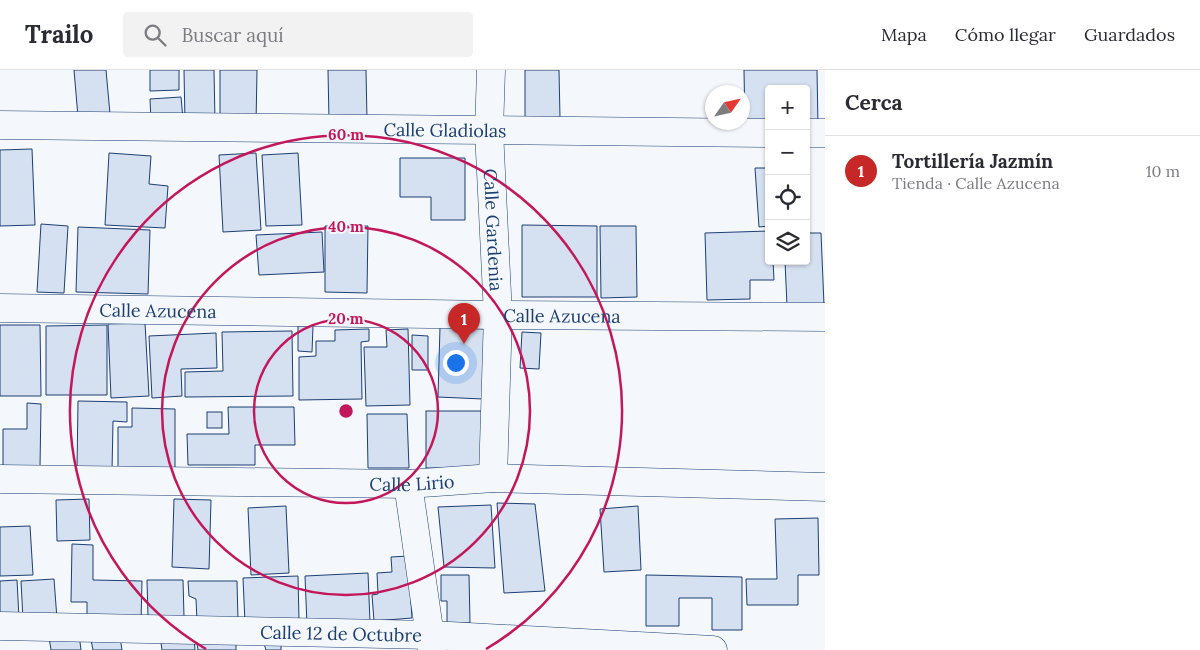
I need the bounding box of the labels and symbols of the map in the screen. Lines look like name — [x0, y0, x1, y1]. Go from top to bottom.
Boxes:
north arrow — [705, 85, 750, 130]
street label: Calle Gladiolas — [383, 117, 507, 142]
text: 60 m — [328, 125, 364, 144]
street label: Calle Gardenia — [479, 168, 508, 292]
text: 40 m — [328, 217, 364, 236]
street label: Calle Azucena — [99, 298, 217, 323]
pin: 1 — [448, 303, 480, 344]
street label: Calle Azucena — [503, 304, 621, 327]
text: 20 m — [328, 309, 364, 328]
your location — [443, 350, 469, 376]
centre of rings — [337, 402, 355, 420]
street label: Calle Lirio — [369, 469, 455, 496]
street label: Calle 12 de Octubre — [260, 620, 422, 646]

